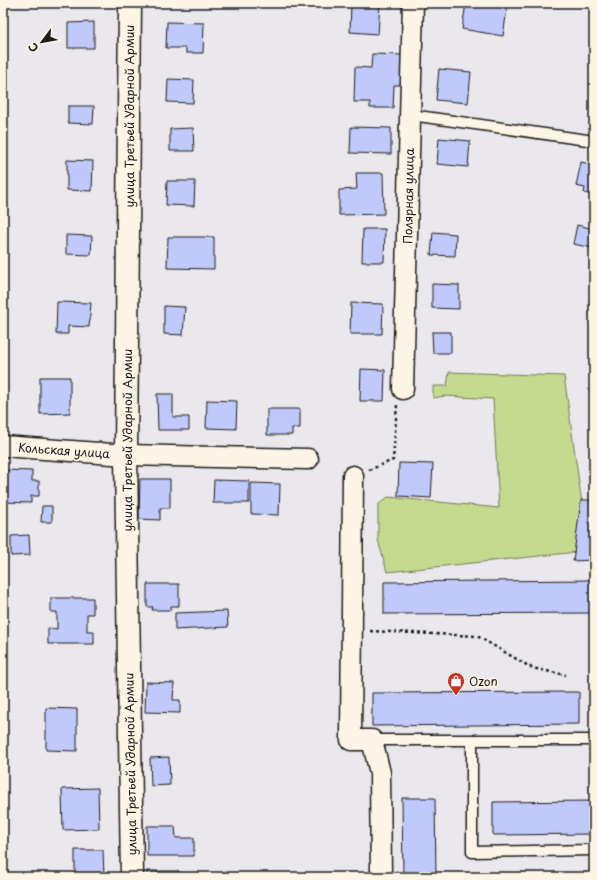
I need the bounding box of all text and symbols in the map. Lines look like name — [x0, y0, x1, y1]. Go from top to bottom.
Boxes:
north arrow — [22, 22, 62, 62]
street label: улица Третьей Ударной Армии — [120, 25, 138, 207]
text: С — [24, 40, 42, 56]
street label: Полярная улица — [398, 148, 418, 244]
street label: улица Третьей Ударной Армии — [118, 349, 136, 531]
street label: Кольская улица — [17, 438, 111, 462]
shop icon: Ozon — [446, 671, 466, 696]
street label: улица Третьей Ударной Армии — [119, 672, 141, 856]
place label: Ozon — [469, 672, 498, 690]

